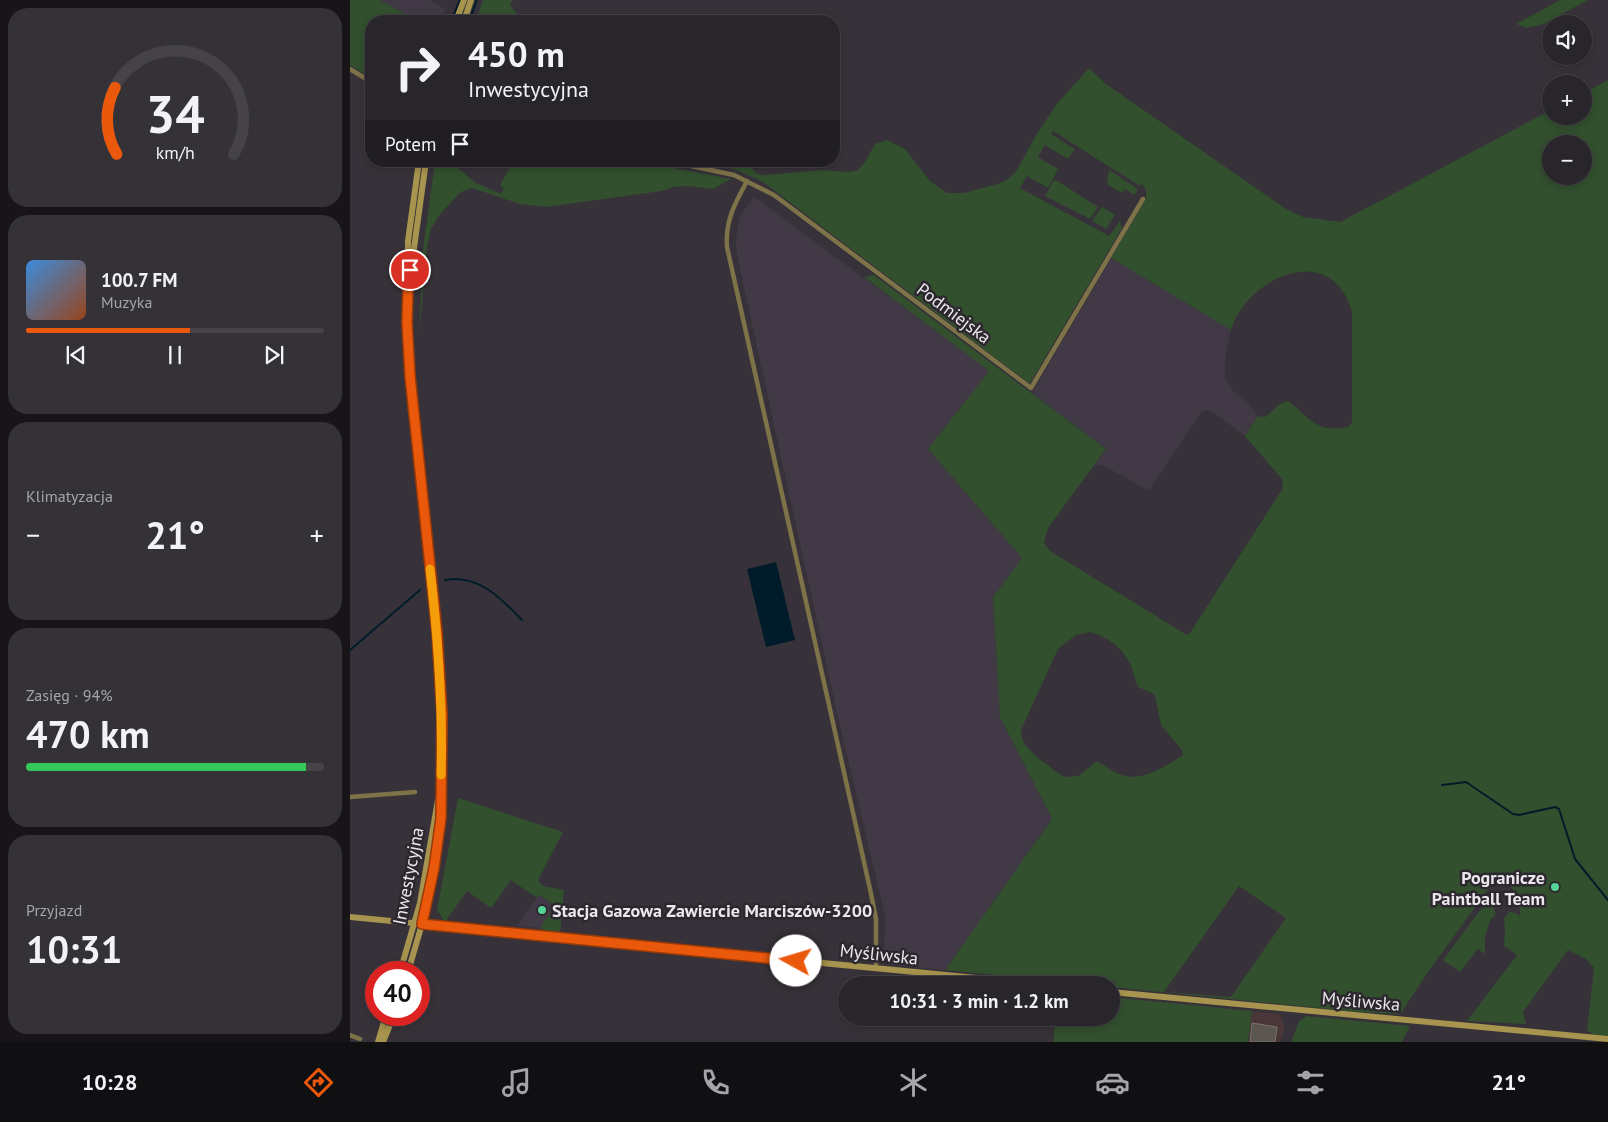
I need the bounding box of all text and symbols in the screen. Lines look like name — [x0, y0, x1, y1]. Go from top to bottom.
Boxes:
map controls — [1542, 15, 1592, 185]
button: sound — [1542, 15, 1592, 65]
text: 450 m — [468, 31, 565, 77]
icon: right — [385, 35, 450, 100]
text: Inwestycyjna — [468, 75, 589, 103]
button: + — [1542, 75, 1592, 125]
text: 34 — [146, 80, 204, 147]
icon: arrive — [446, 130, 474, 158]
text: Potem — [385, 132, 436, 156]
button: − — [1542, 135, 1592, 185]
text: km/h — [155, 141, 195, 164]
pin — [389, 249, 431, 291]
icon: arrive — [396, 256, 424, 284]
text: 100.7 FM — [101, 268, 177, 292]
street label: Podmiejska — [912, 278, 996, 348]
text: Muzyka — [101, 292, 152, 312]
icon: previous — [62, 341, 90, 369]
icon: pause — [161, 341, 189, 369]
icon: next — [260, 341, 288, 369]
text: Klimatyzacja — [26, 486, 113, 506]
text: 21° — [145, 510, 205, 559]
text: − — [26, 516, 40, 553]
text: + — [310, 516, 324, 553]
text: Zasięg · 94% — [26, 685, 113, 705]
text: 470 km — [26, 709, 150, 758]
street label: Inwestycyjna — [387, 825, 429, 927]
place label: Pogranicze Paintball Team — [1432, 866, 1545, 910]
marker: Pogranicze Paintball Team — [1549, 881, 1561, 893]
place label: Stacja Gazowa Zawiercie Marciszów-3200 — [552, 899, 872, 922]
text: Przyjazd — [26, 900, 82, 920]
marker: Stacja Gazowa Zawiercie Marciszów-3200 — [536, 904, 548, 916]
text: 10:31 — [26, 924, 122, 973]
position arrow — [769, 934, 821, 986]
street label: Myśliwska — [839, 938, 919, 970]
speed limit sign: 40 — [365, 961, 430, 1026]
street label: Myśliwska — [1321, 986, 1401, 1016]
text: 10:31 · 3 min · 1.2 km — [889, 989, 1069, 1013]
icon: directions — [301, 1065, 336, 1100]
icon: music — [499, 1065, 534, 1100]
icon: phone — [698, 1065, 733, 1100]
icon: climate — [896, 1065, 931, 1100]
icon: car — [1095, 1065, 1130, 1100]
icon: filters — [1293, 1065, 1328, 1100]
text: 10:28 — [82, 1068, 138, 1096]
text: 21° — [1492, 1068, 1526, 1096]

